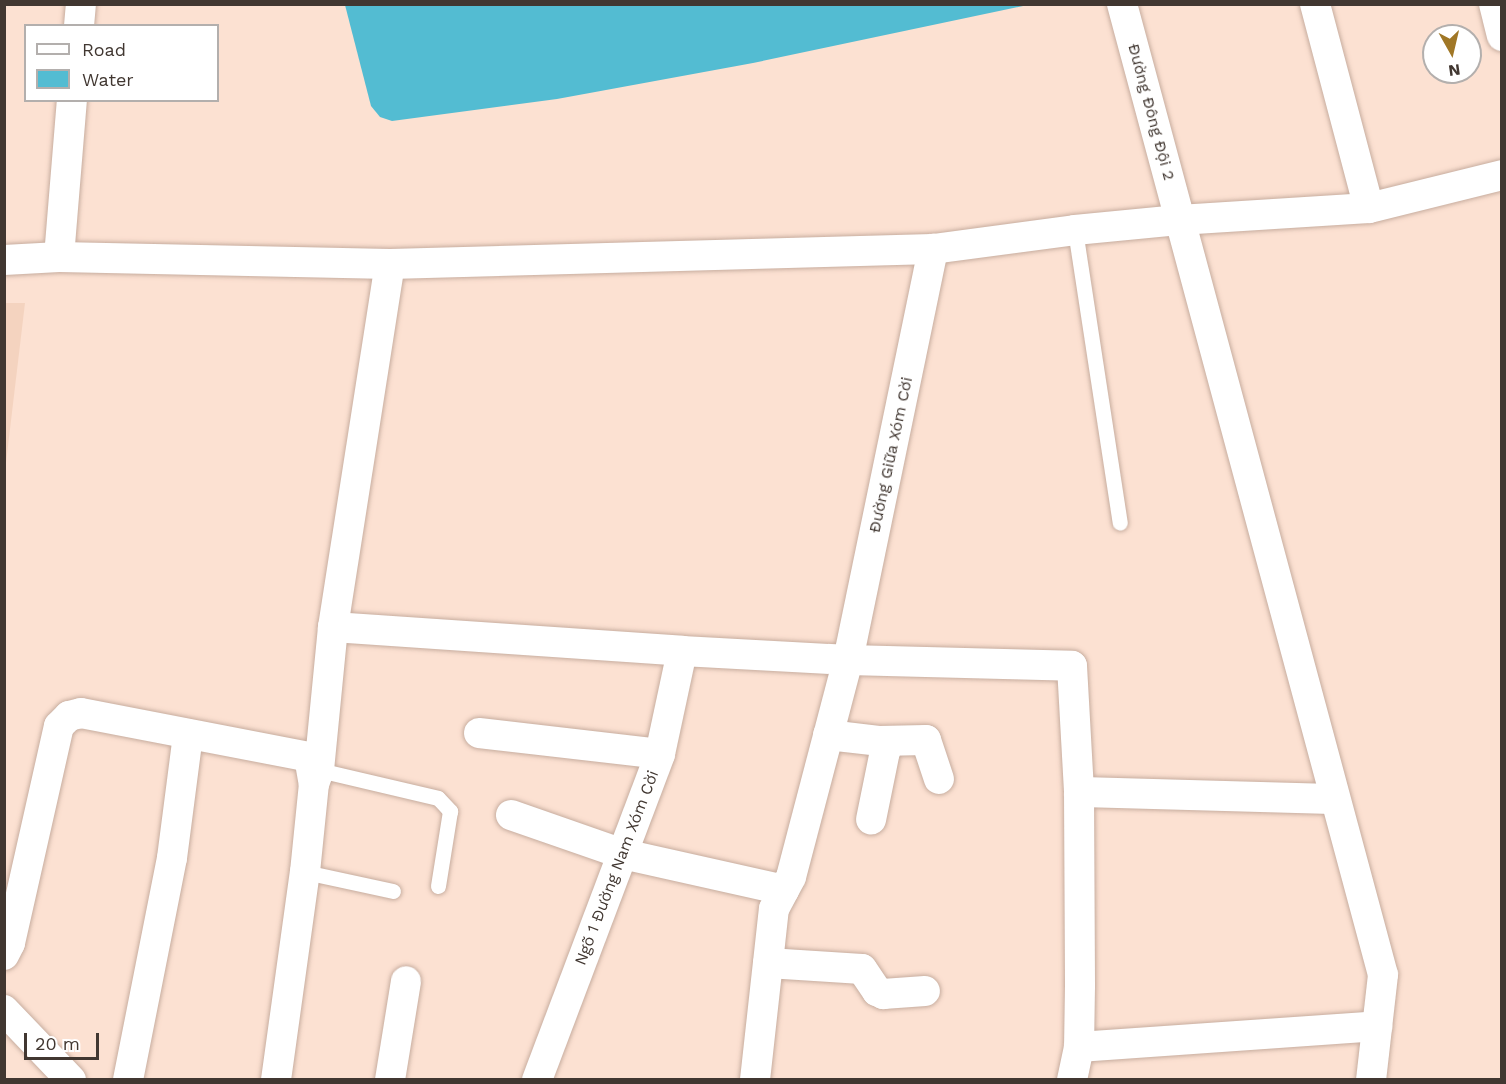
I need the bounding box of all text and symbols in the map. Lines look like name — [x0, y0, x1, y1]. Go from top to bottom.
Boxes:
legend — [24, 24, 219, 102]
north arrow — [1422, 24, 1482, 84]
text: Road — [82, 39, 126, 60]
street label: Đường Đông Đội 2 — [1124, 41, 1178, 183]
text: N — [1447, 60, 1461, 81]
text: Water — [82, 69, 134, 90]
street label: Đường Giữa Xóm Cời — [865, 375, 917, 535]
street label: Ngõ 1 Đường Nam Xóm Cời — [571, 768, 663, 968]
scale bar — [27, 1021, 102, 1059]
text: 20 m — [35, 1033, 80, 1054]

